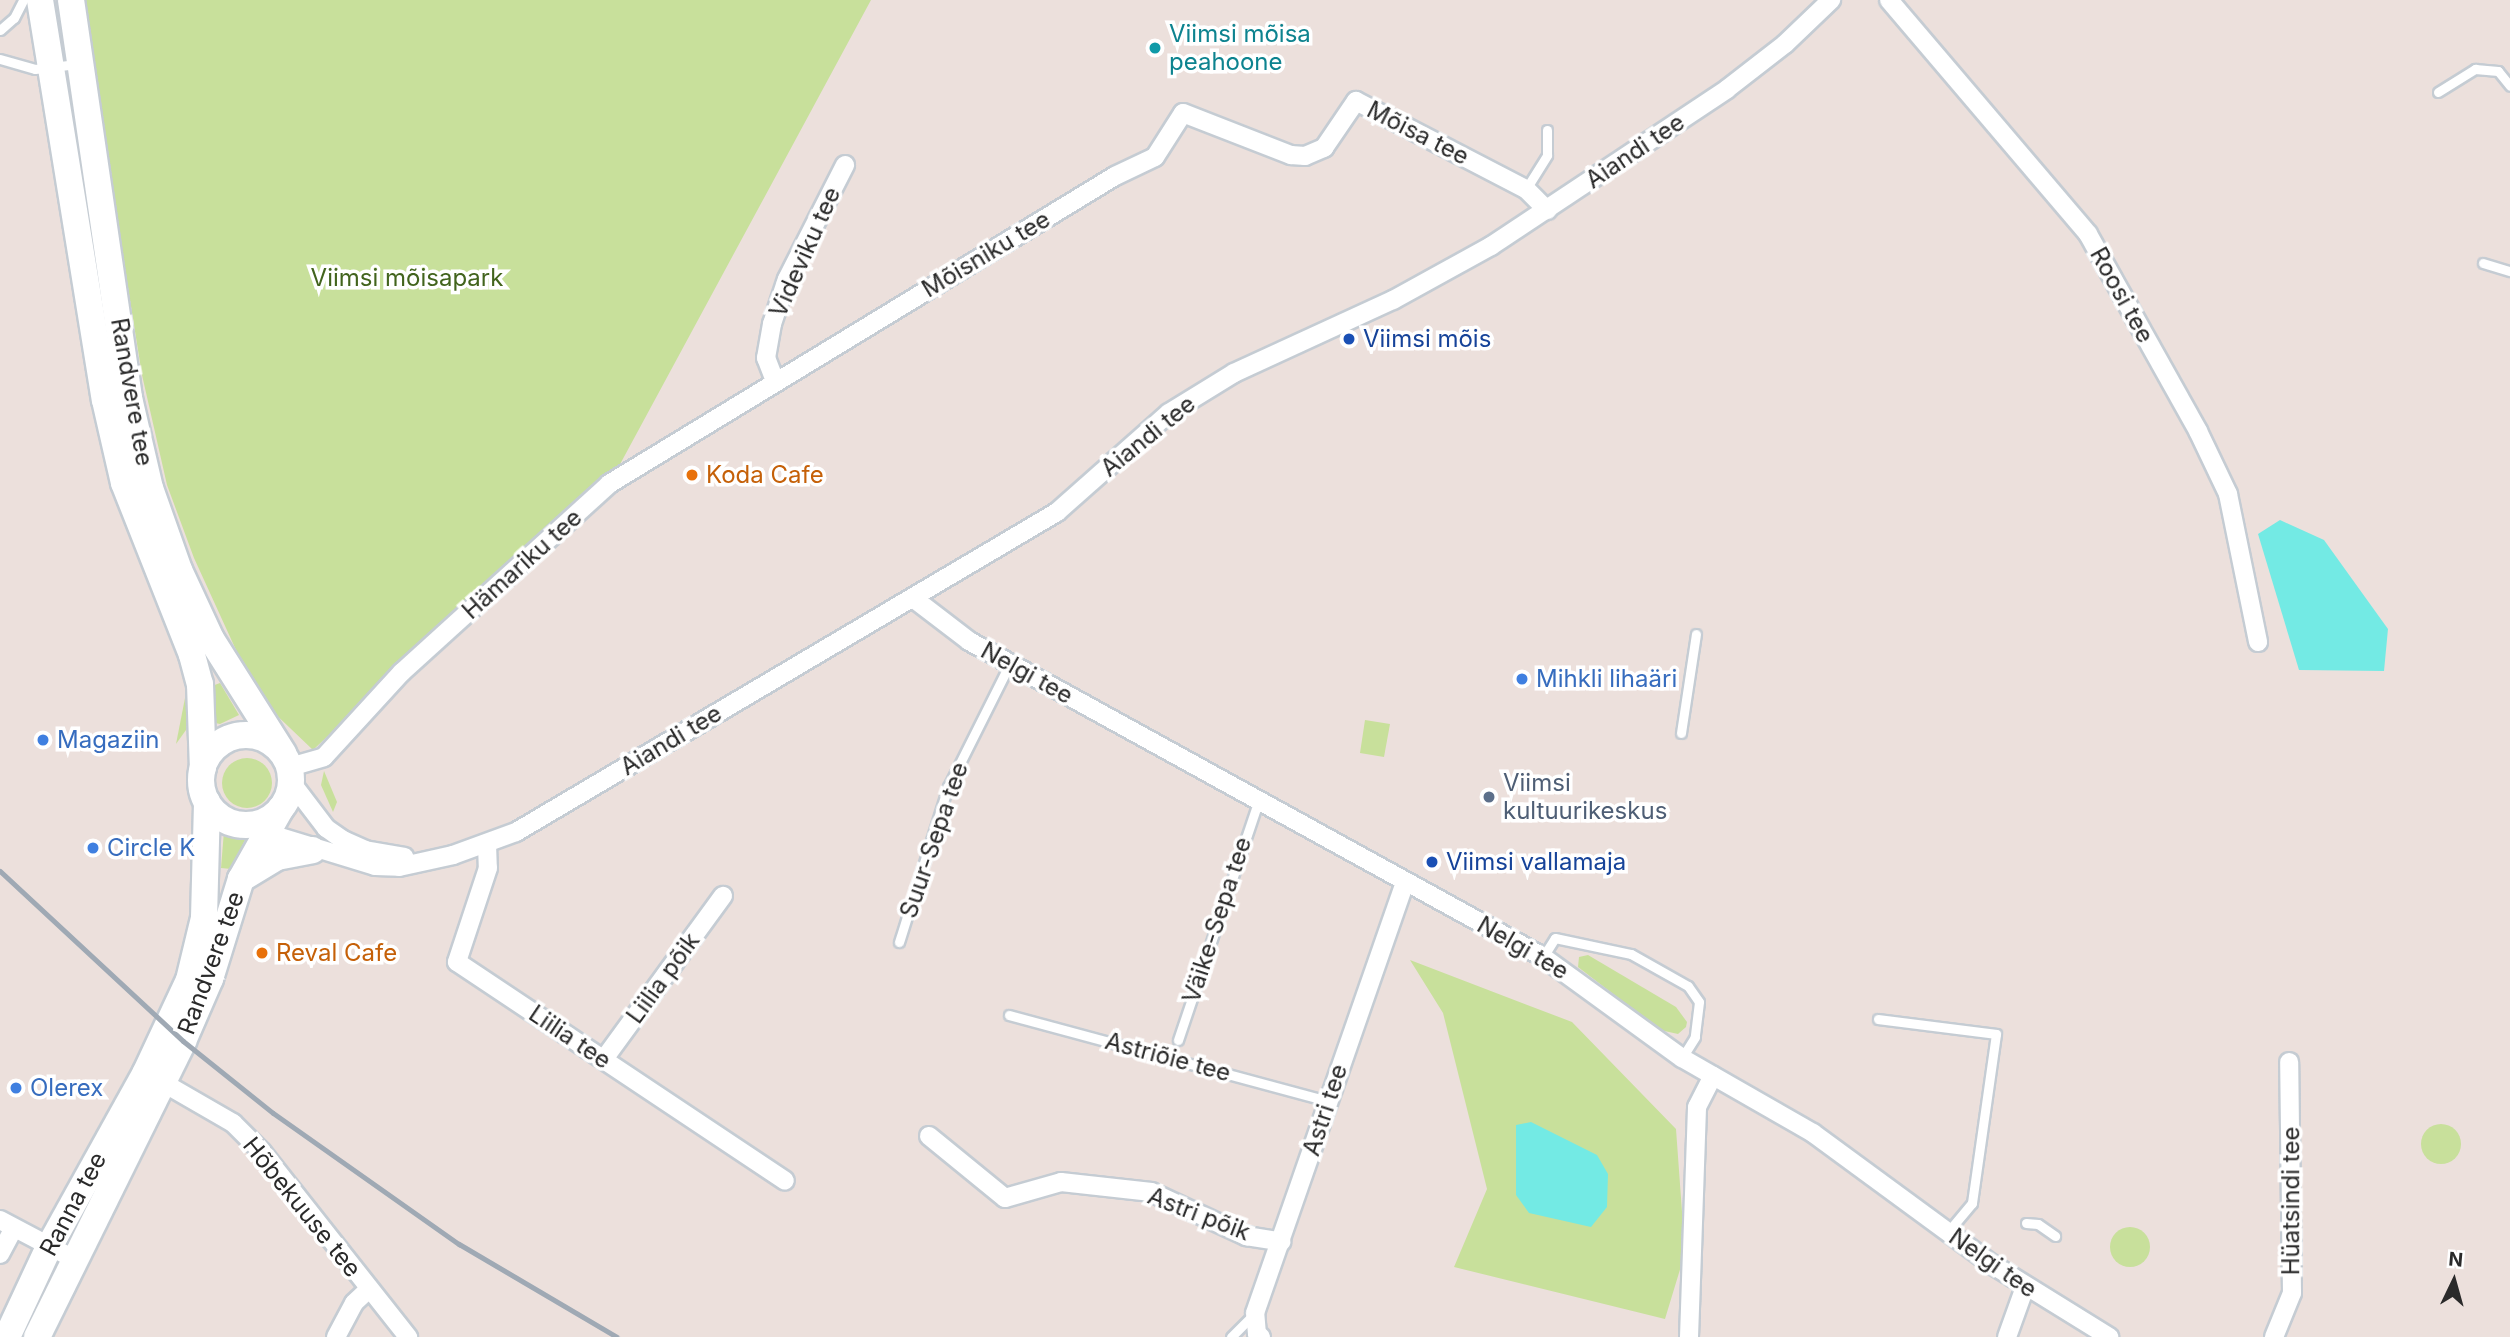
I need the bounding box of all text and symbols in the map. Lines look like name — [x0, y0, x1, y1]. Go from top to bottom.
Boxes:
place label: Viimsi mõisa peahoone — [1169, 20, 1311, 76]
marker: Viimsi mõisa peahoone — [1147, 40, 1163, 56]
street label: Mõisa tee — [1362, 95, 1474, 171]
street label: Aiandi tee — [1580, 107, 1690, 195]
street label: Videviku tee — [763, 182, 847, 322]
street label: Mõisniku tee — [917, 205, 1055, 303]
street label: Roosi tee — [2084, 242, 2160, 348]
park label: Viimsi mõisapark — [311, 264, 503, 292]
street label: Randvere tee — [105, 316, 159, 468]
place label: Viimsi mõis — [1363, 325, 1491, 353]
marker: Viimsi mõis — [1341, 331, 1357, 347]
street label: Aiandi tee — [1095, 389, 1201, 483]
place label: Koda Cafe — [706, 461, 824, 489]
marker: Koda Cafe — [684, 467, 700, 483]
street label: Hämariku tee — [456, 503, 588, 625]
street label: Nelgi tee — [976, 636, 1078, 710]
place label: Mihkli lihaäri — [1536, 665, 1677, 693]
marker: Mihkli lihaäri — [1514, 671, 1530, 687]
street label: Aiandi tee — [615, 699, 727, 781]
place label: Magaziin — [57, 726, 159, 754]
marker: Magaziin — [35, 732, 51, 748]
street label: Suur-Sepa tee — [894, 758, 974, 922]
place label: Viimsi kultuurikeskus — [1503, 769, 1667, 825]
marker: Viimsi kultuurikeskus — [1481, 789, 1497, 805]
street label: Väike-Sepa tee — [1177, 833, 1257, 1007]
place label: Circle K — [107, 834, 195, 862]
marker: Circle K — [85, 840, 101, 856]
place label: Viimsi vallamaja — [1446, 848, 1626, 876]
marker: Viimsi vallamaja — [1424, 854, 1440, 870]
street label: Randvere tee — [172, 888, 250, 1038]
street label: Nelgi tee — [1472, 910, 1574, 986]
street label: Liilia põik — [620, 927, 706, 1029]
place label: Reval Cafe — [276, 939, 397, 967]
marker: Reval Cafe — [254, 945, 270, 961]
street label: Liilia tee — [524, 999, 616, 1075]
street label: Astriõie tee — [1102, 1026, 1234, 1088]
street label: Astri tee — [1297, 1061, 1353, 1159]
place label: Olerex — [30, 1074, 103, 1102]
marker: Olerex — [8, 1080, 24, 1096]
street label: Hüatsindi tee — [2277, 1127, 2305, 1275]
street label: Hõbekuuse tee — [237, 1131, 367, 1283]
street label: Ranna tee — [34, 1147, 112, 1261]
street label: Astri põik — [1144, 1181, 1254, 1247]
street label: Nelgi tee — [1943, 1222, 2043, 1304]
north arrow — [2419, 1246, 2489, 1316]
text: N — [2448, 1247, 2464, 1272]

